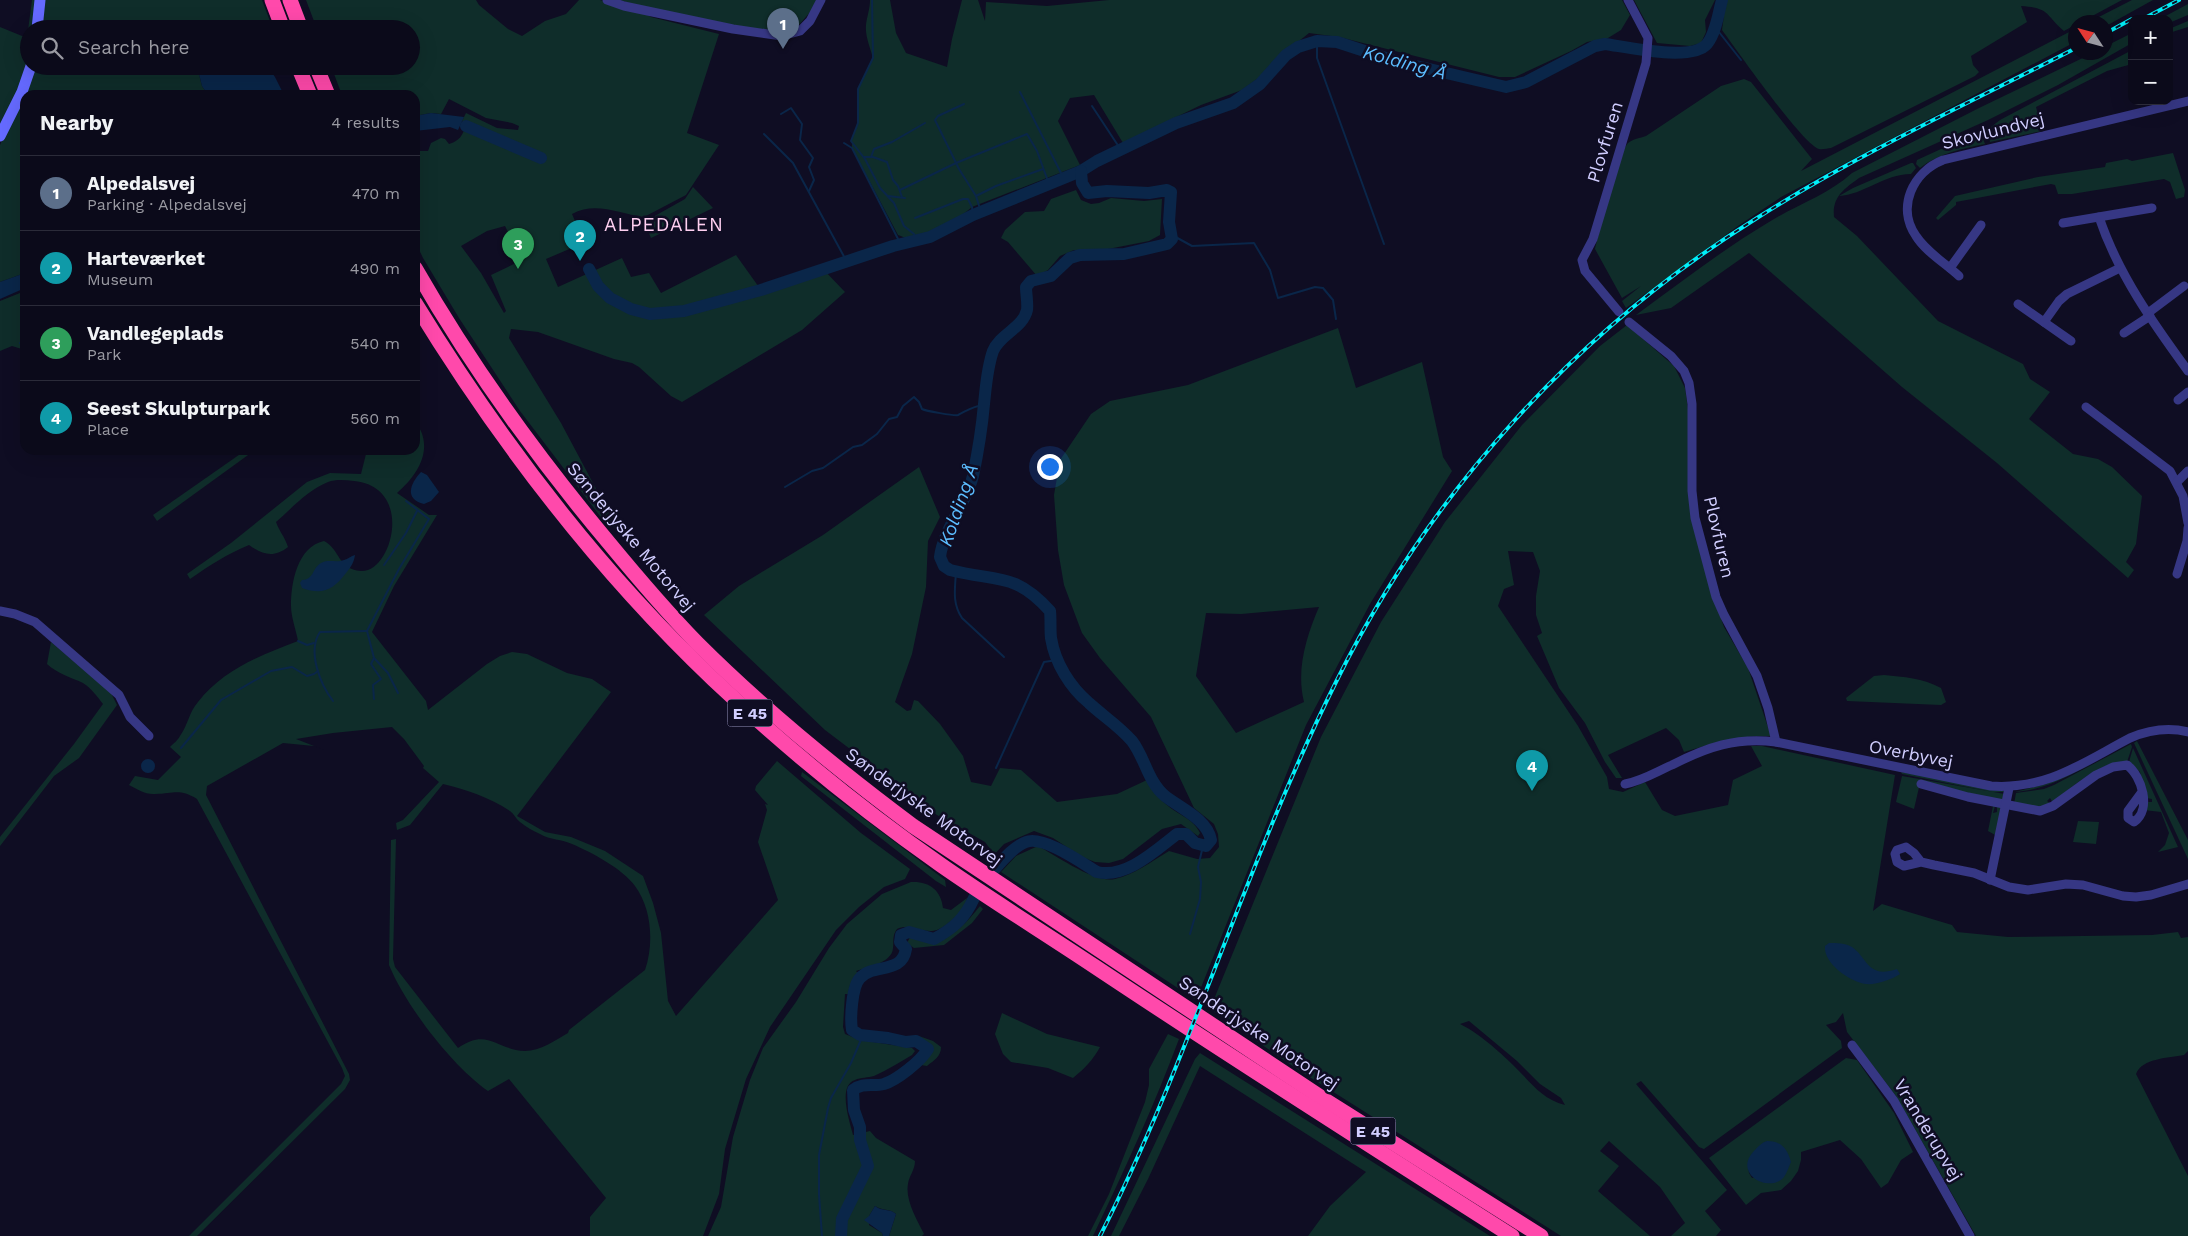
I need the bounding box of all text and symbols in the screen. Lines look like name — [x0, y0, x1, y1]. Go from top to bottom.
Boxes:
pin: 1 — [767, 8, 799, 49]
north arrow — [2068, 15, 2113, 60]
map controls — [2128, 15, 2173, 105]
button: + — [2128, 15, 2173, 60]
search box — [20, 20, 420, 75]
icon: search — [38, 34, 66, 62]
text: Search here — [78, 36, 189, 59]
water label: Kolding Å — [1361, 40, 1449, 85]
button: − — [2128, 60, 2173, 105]
street label: Plovfuren — [1582, 99, 1627, 185]
street label: Skovlundvej — [1939, 108, 2046, 153]
text: Nearby — [40, 110, 113, 135]
text: 4 results — [331, 113, 400, 132]
text: Alpedalsvej — [87, 172, 195, 195]
text: 1 — [53, 184, 59, 203]
text: 470 m — [352, 184, 400, 203]
text: Parking · Alpedalsvej — [87, 195, 247, 214]
district label: ALPEDALEN — [604, 213, 724, 236]
pin: 2 — [564, 220, 596, 261]
pin: 3 — [502, 228, 534, 269]
text: Harteværket — [87, 247, 205, 270]
text: 2 — [51, 259, 61, 278]
text: 490 m — [350, 259, 400, 278]
text: Museum — [87, 270, 153, 289]
text: Vandlegeplads — [87, 322, 224, 345]
text: 3 — [51, 334, 61, 353]
text: 540 m — [350, 334, 400, 353]
text: Park — [87, 345, 121, 364]
text: Seest Skulpturpark — [87, 397, 270, 420]
text: 4 — [51, 409, 61, 428]
text: 560 m — [350, 409, 400, 428]
text: Place — [87, 420, 129, 439]
your location — [1037, 454, 1063, 480]
street label: Sønderjyske Motorvej — [563, 458, 700, 616]
water label: Kolding Å — [934, 461, 983, 549]
street label: Plovfuren — [1700, 494, 1739, 580]
road number: E 45 — [728, 700, 772, 726]
street label: Overbyvej — [1867, 735, 1955, 772]
street label: Sønderjyske Motorvej — [842, 743, 1007, 870]
pin: 4 — [1516, 750, 1548, 791]
street label: Sønderjyske Motorvej — [1175, 971, 1343, 1094]
street label: Vranderupvej — [1890, 1075, 1967, 1185]
road number: E 45 — [1350, 1118, 1396, 1144]

